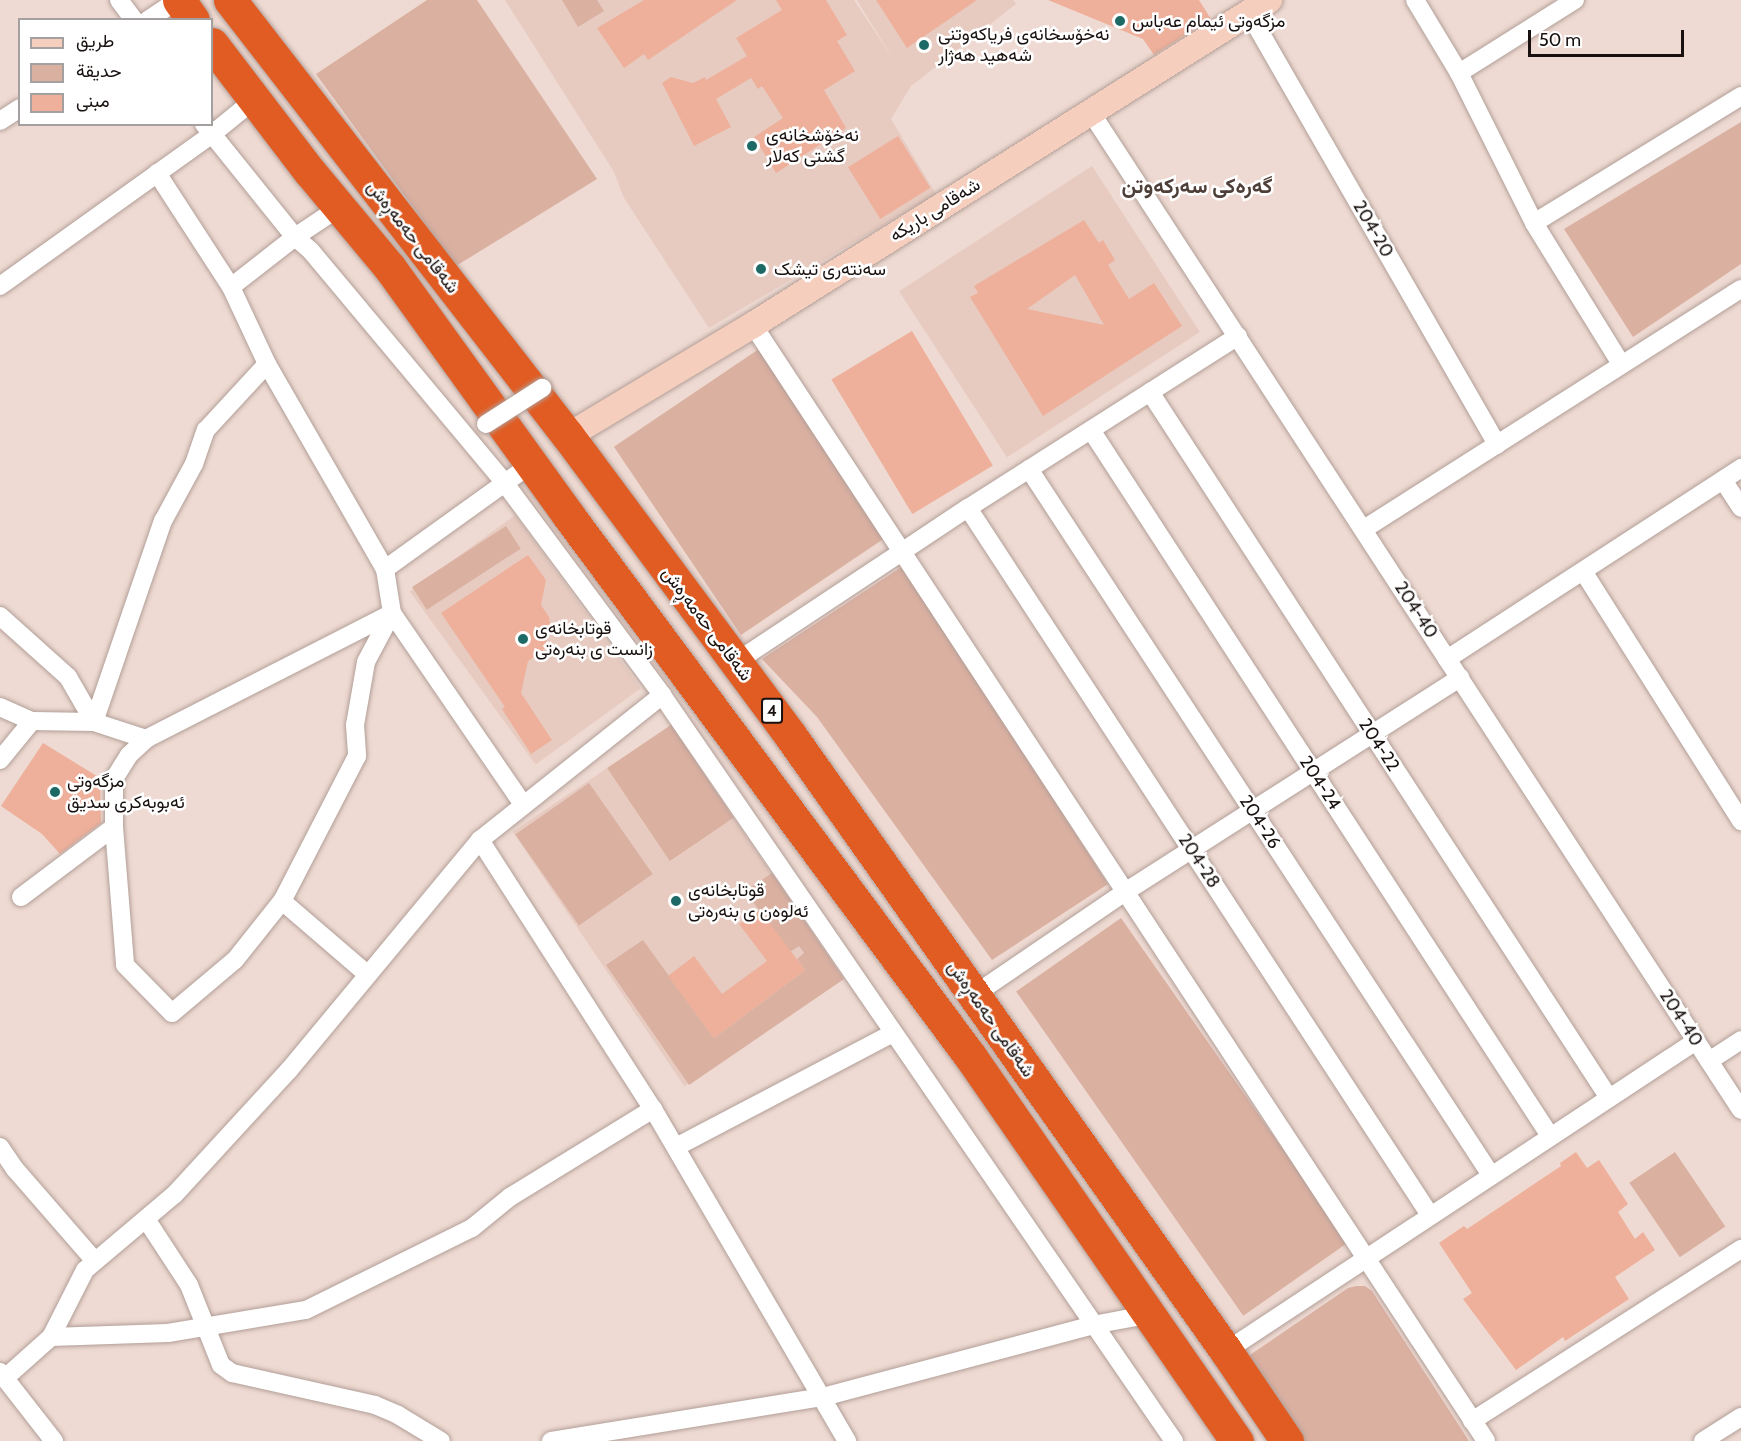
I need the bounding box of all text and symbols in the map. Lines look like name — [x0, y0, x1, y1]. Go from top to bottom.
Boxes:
place label: مزگەوتی ئیمام عەباس — [1132, 10, 1285, 32]
marker: مزگەوتی ئیمام عەباس — [1113, 14, 1127, 28]
legend — [18, 18, 213, 126]
scale bar — [1531, 18, 1687, 56]
place label: نەخۆسخانەی فریاکەوتنی شەهید هەژار — [938, 24, 1109, 66]
text: 50 m — [1539, 29, 1581, 51]
text: طريق — [76, 30, 114, 52]
marker: نەخۆسخانەی فریاکەوتنی شەهید هەژار — [915, 36, 933, 54]
text: حديقة — [76, 60, 122, 82]
text: مبنى — [76, 90, 110, 112]
place label: نەخۆشخانەی گشتی کەلار — [766, 125, 859, 168]
marker: نەخۆشخانەی گشتی کەلار — [743, 137, 761, 155]
district label: گەرەکی سەرکەوتن — [1122, 173, 1272, 199]
street label: شەقامی باریکە — [886, 174, 984, 246]
street label: شەقامی حەمەڕەش — [362, 176, 464, 298]
street label: 204-20 — [1348, 197, 1398, 261]
place label: سەنتەری تیشک — [774, 258, 886, 280]
marker: سەنتەری تیشک — [752, 260, 770, 278]
street label: شەقامی حەمەڕەش — [657, 563, 757, 685]
street label: 204-40 — [1390, 578, 1442, 642]
place label: قوتابخانەی زانست ی بنەرەتی — [535, 618, 653, 660]
marker: قوتابخانەی زانست ی بنەرەتی — [516, 632, 530, 646]
road number: 4 — [760, 698, 784, 724]
street label: 204-22 — [1354, 715, 1404, 775]
street label: 204-24 — [1295, 752, 1345, 814]
place label: مزگەوتی ئەبوبەکری سدیق — [67, 771, 185, 814]
marker: مزگەوتی ئەبوبەکری سدیق — [48, 785, 62, 799]
street label: 204-26 — [1235, 791, 1285, 853]
street label: 204-28 — [1174, 830, 1224, 892]
place label: قوتابخانەی ئەلوەن ی بنەرەتی — [688, 880, 808, 922]
marker: قوتابخانەی ئەلوەن ی بنەرەتی — [669, 894, 683, 908]
street label: شەقامی حەمەڕەش — [943, 957, 1039, 1081]
street label: 204-40 — [1655, 986, 1707, 1050]

